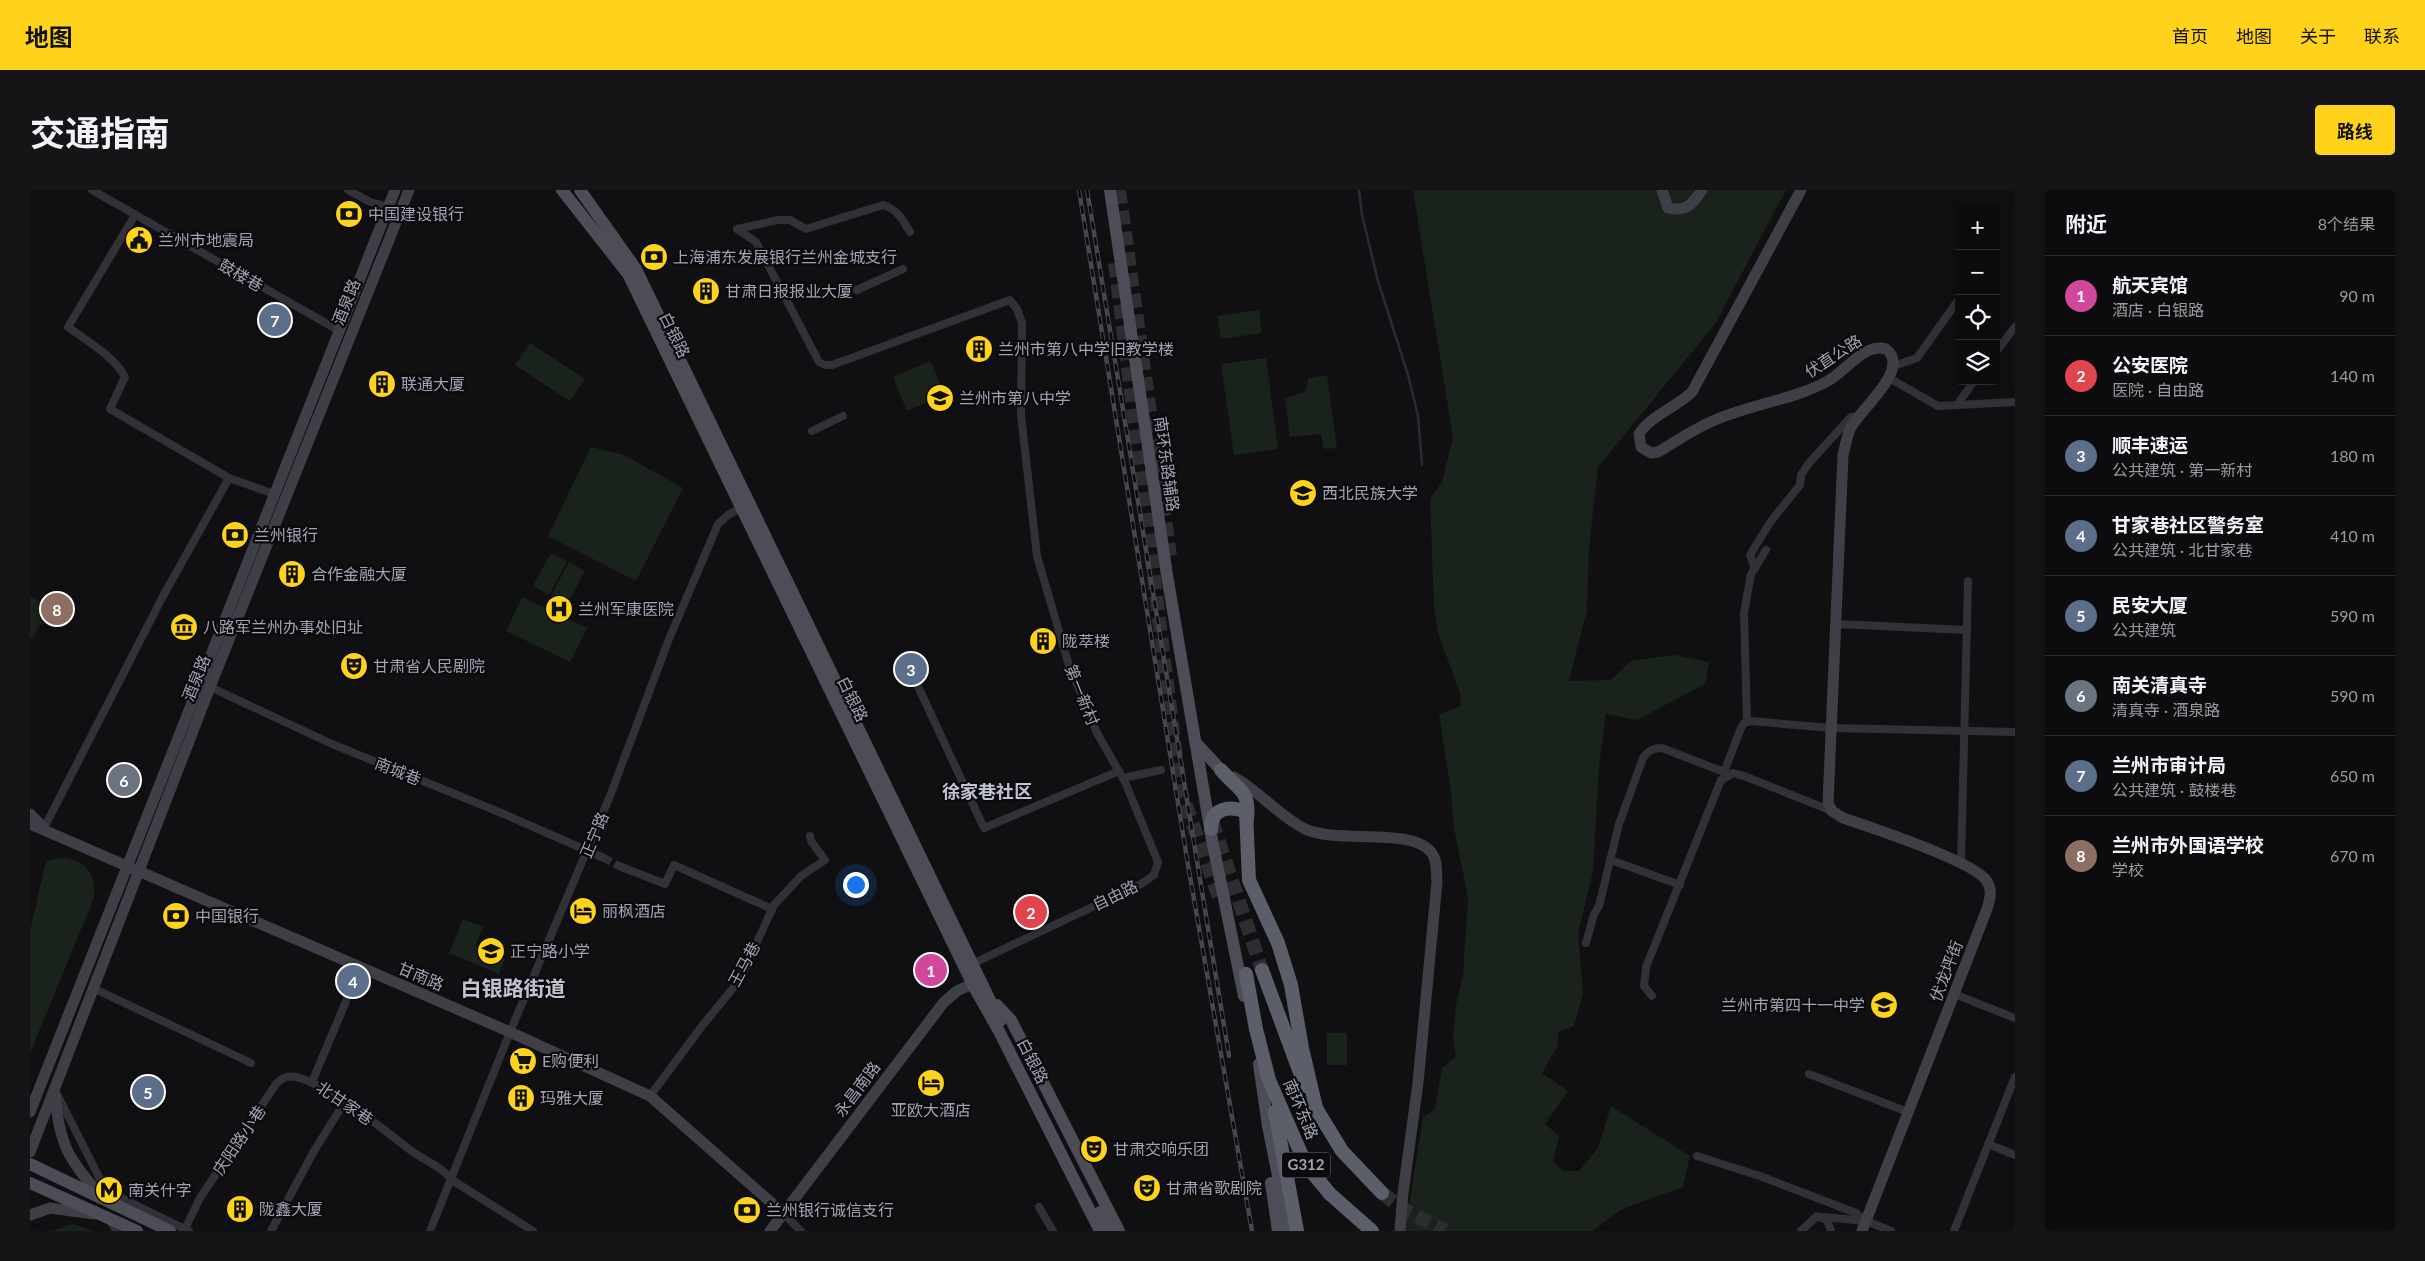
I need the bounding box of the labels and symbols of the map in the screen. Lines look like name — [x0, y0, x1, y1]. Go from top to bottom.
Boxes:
bank icon: 中国建设银行 — [334, 199, 364, 229]
place label: 中国建设银行 — [368, 204, 464, 223]
public building icon: 兰州市地震局 — [124, 225, 154, 255]
place label: 兰州市地震局 — [158, 230, 254, 249]
bank icon: 上海浦东发展银行兰州金城支行 — [639, 242, 669, 272]
place label: 上海浦东发展银行兰州金城支行 — [673, 247, 897, 266]
street label: 鼓楼巷 — [216, 254, 267, 295]
street label: 酒泉路 — [328, 276, 363, 328]
building icon: 甘肃日报报业大厦 — [691, 276, 721, 306]
place label: 甘肃日报报业大厦 — [725, 281, 853, 300]
pin: 7 — [259, 301, 291, 339]
street label: 白银路 — [656, 309, 695, 361]
street label: 伏直公路 — [1801, 330, 1865, 381]
building icon: 兰州市第八中学旧教学楼 — [964, 334, 994, 364]
place label: 兰州市第八中学旧教学楼 — [998, 339, 1174, 358]
building icon: 联通大厦 — [367, 369, 397, 399]
place label: 联通大厦 — [401, 374, 465, 393]
school or university icon: 兰州市第八中学 — [925, 383, 955, 413]
place label: 兰州市第八中学 — [959, 388, 1071, 407]
street label: 南环东路辅路 — [1151, 415, 1184, 513]
school or university icon: 西北民族大学 — [1288, 478, 1318, 508]
place label: 西北民族大学 — [1322, 483, 1418, 502]
bank icon: 兰州银行 — [220, 520, 250, 550]
place label: 兰州银行 — [254, 525, 318, 544]
building icon: 合作金融大厦 — [277, 559, 307, 589]
place label: 合作金融大厦 — [311, 564, 407, 583]
pin: 8 — [41, 590, 73, 628]
hospital icon: 兰州军康医院 — [544, 594, 574, 624]
place label: 兰州军康医院 — [578, 599, 674, 618]
museum icon: 八路军兰州办事处旧址 — [169, 612, 199, 642]
place label: 八路军兰州办事处旧址 — [203, 617, 363, 636]
building icon: 陇萃楼 — [1028, 626, 1058, 656]
place label: 陇萃楼 — [1062, 631, 1110, 650]
pin: 3 — [895, 650, 927, 688]
theatre icon: 甘肃省人民剧院 — [339, 651, 369, 681]
street label: 酒泉路 — [178, 652, 213, 704]
place label: 甘肃省人民剧院 — [373, 656, 485, 675]
street label: 第一新村 — [1062, 662, 1103, 728]
street label: 白银路 — [834, 673, 873, 725]
street label: 南城巷 — [372, 753, 424, 788]
pin: 6 — [108, 761, 140, 799]
district label: 徐家巷社区 — [942, 780, 1032, 802]
street label: 正宁路 — [575, 809, 612, 861]
your location — [843, 872, 869, 898]
street label: 自由路 — [1089, 875, 1141, 914]
pin: 2 — [1015, 893, 1047, 931]
hotel icon: 丽枫酒店 — [568, 896, 598, 926]
bank icon: 中国银行 — [161, 901, 191, 931]
place label: 丽枫酒店 — [602, 901, 666, 920]
place label: 中国银行 — [195, 906, 259, 925]
school or university icon: 正宁路小学 — [476, 936, 506, 966]
street label: 王马巷 — [724, 938, 763, 989]
street label: 伏龙坪街 — [1925, 938, 1966, 1004]
place label: 正宁路小学 — [510, 941, 590, 960]
pin: 1 — [915, 951, 947, 989]
street label: 甘南路 — [395, 957, 447, 994]
pin: 4 — [337, 962, 369, 1000]
district label: 白银路街道 — [461, 975, 566, 1000]
school or university icon: 兰州市第四十一中学 — [1869, 990, 1899, 1020]
place label: 兰州市第四十一中学 — [1721, 995, 1865, 1014]
street label: 白银路 — [1014, 1035, 1053, 1086]
supermarket icon: E购便利 — [508, 1046, 538, 1076]
place label: E购便利 — [542, 1051, 599, 1070]
street label: 永昌南路 — [830, 1057, 883, 1120]
hotel icon: 亚欧大酒店 — [916, 1068, 946, 1098]
pin: 5 — [132, 1073, 164, 1111]
street label: 南环东路 — [1280, 1076, 1323, 1142]
street label: 北甘家巷 — [313, 1077, 377, 1128]
building icon: 玛雅大厦 — [506, 1083, 536, 1113]
place label: 玛雅大厦 — [540, 1088, 604, 1107]
place label: 亚欧大酒店 — [891, 1100, 971, 1119]
street label: 庆阳路小巷 — [208, 1101, 269, 1178]
theatre icon: 甘肃交响乐团 — [1079, 1134, 1109, 1164]
place label: 甘肃交响乐团 — [1113, 1139, 1209, 1158]
road number: G312 — [1282, 1152, 1330, 1178]
theatre icon: 甘肃省歌剧院 — [1132, 1173, 1162, 1203]
metro station icon: 南关什字 — [94, 1175, 124, 1205]
place label: 甘肃省歌剧院 — [1166, 1178, 1262, 1197]
place label: 南关什字 — [128, 1180, 192, 1199]
building icon: 陇鑫大厦 — [225, 1194, 255, 1224]
bank icon: 兰州银行诚信支行 — [732, 1195, 762, 1225]
place label: 陇鑫大厦 — [259, 1199, 323, 1218]
place label: 兰州银行诚信支行 — [766, 1200, 894, 1219]

